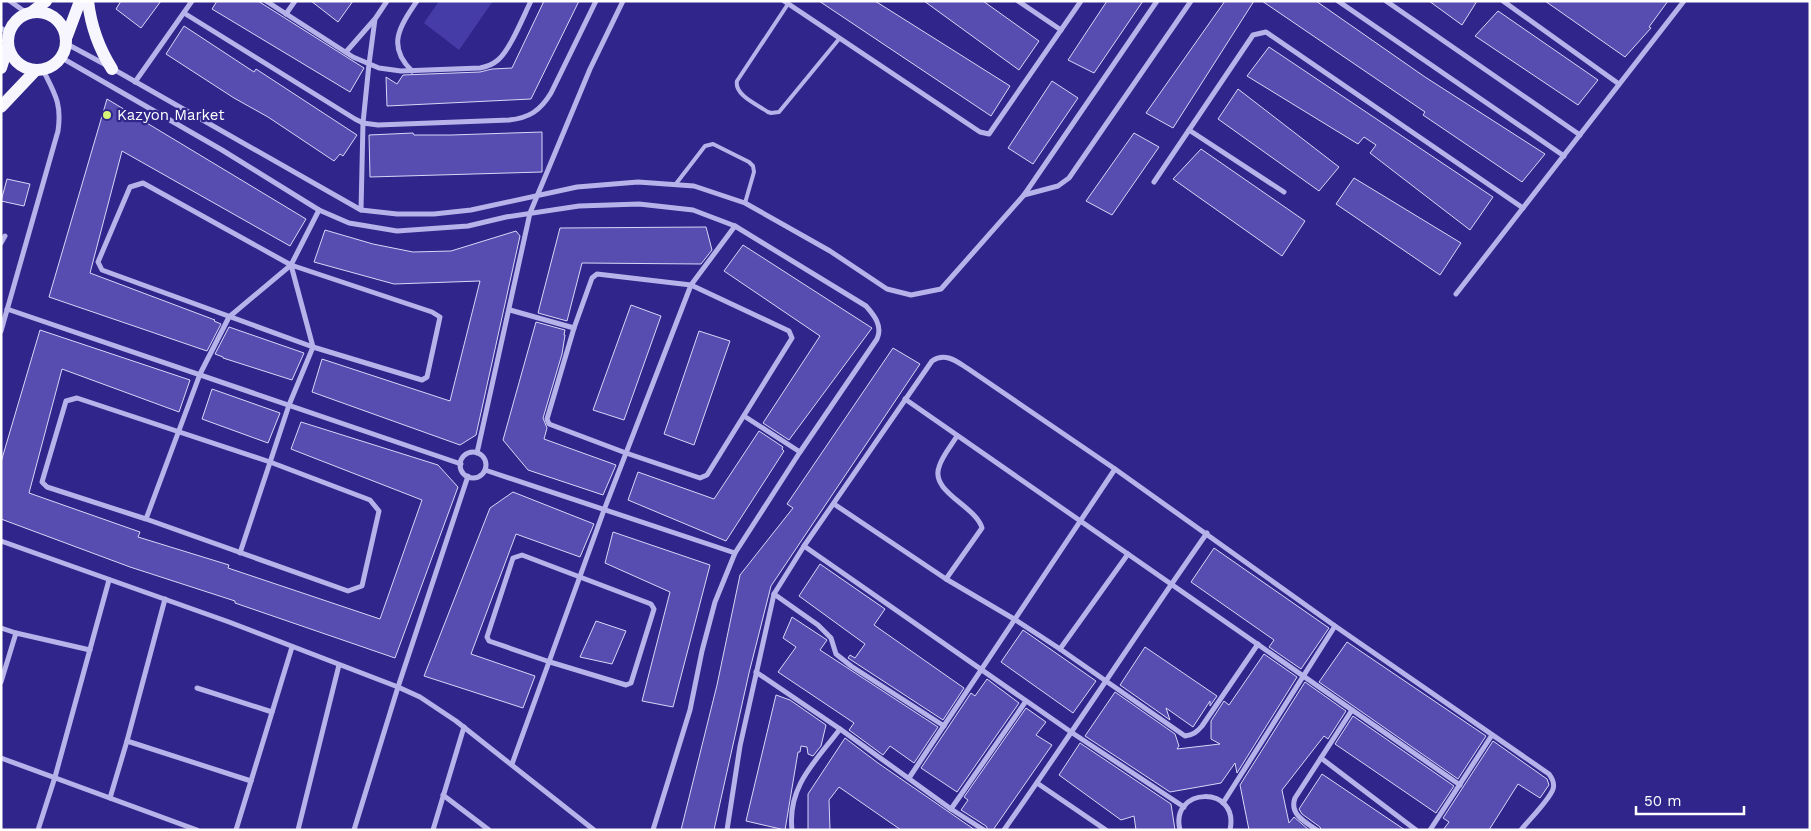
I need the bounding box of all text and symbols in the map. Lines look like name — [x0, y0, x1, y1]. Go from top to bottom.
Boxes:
place label: Kazyon Market — [117, 106, 225, 124]
marker: Kazyon Market — [101, 109, 113, 121]
scale bar — [1636, 784, 1744, 816]
text: 50 m — [1644, 792, 1681, 810]

